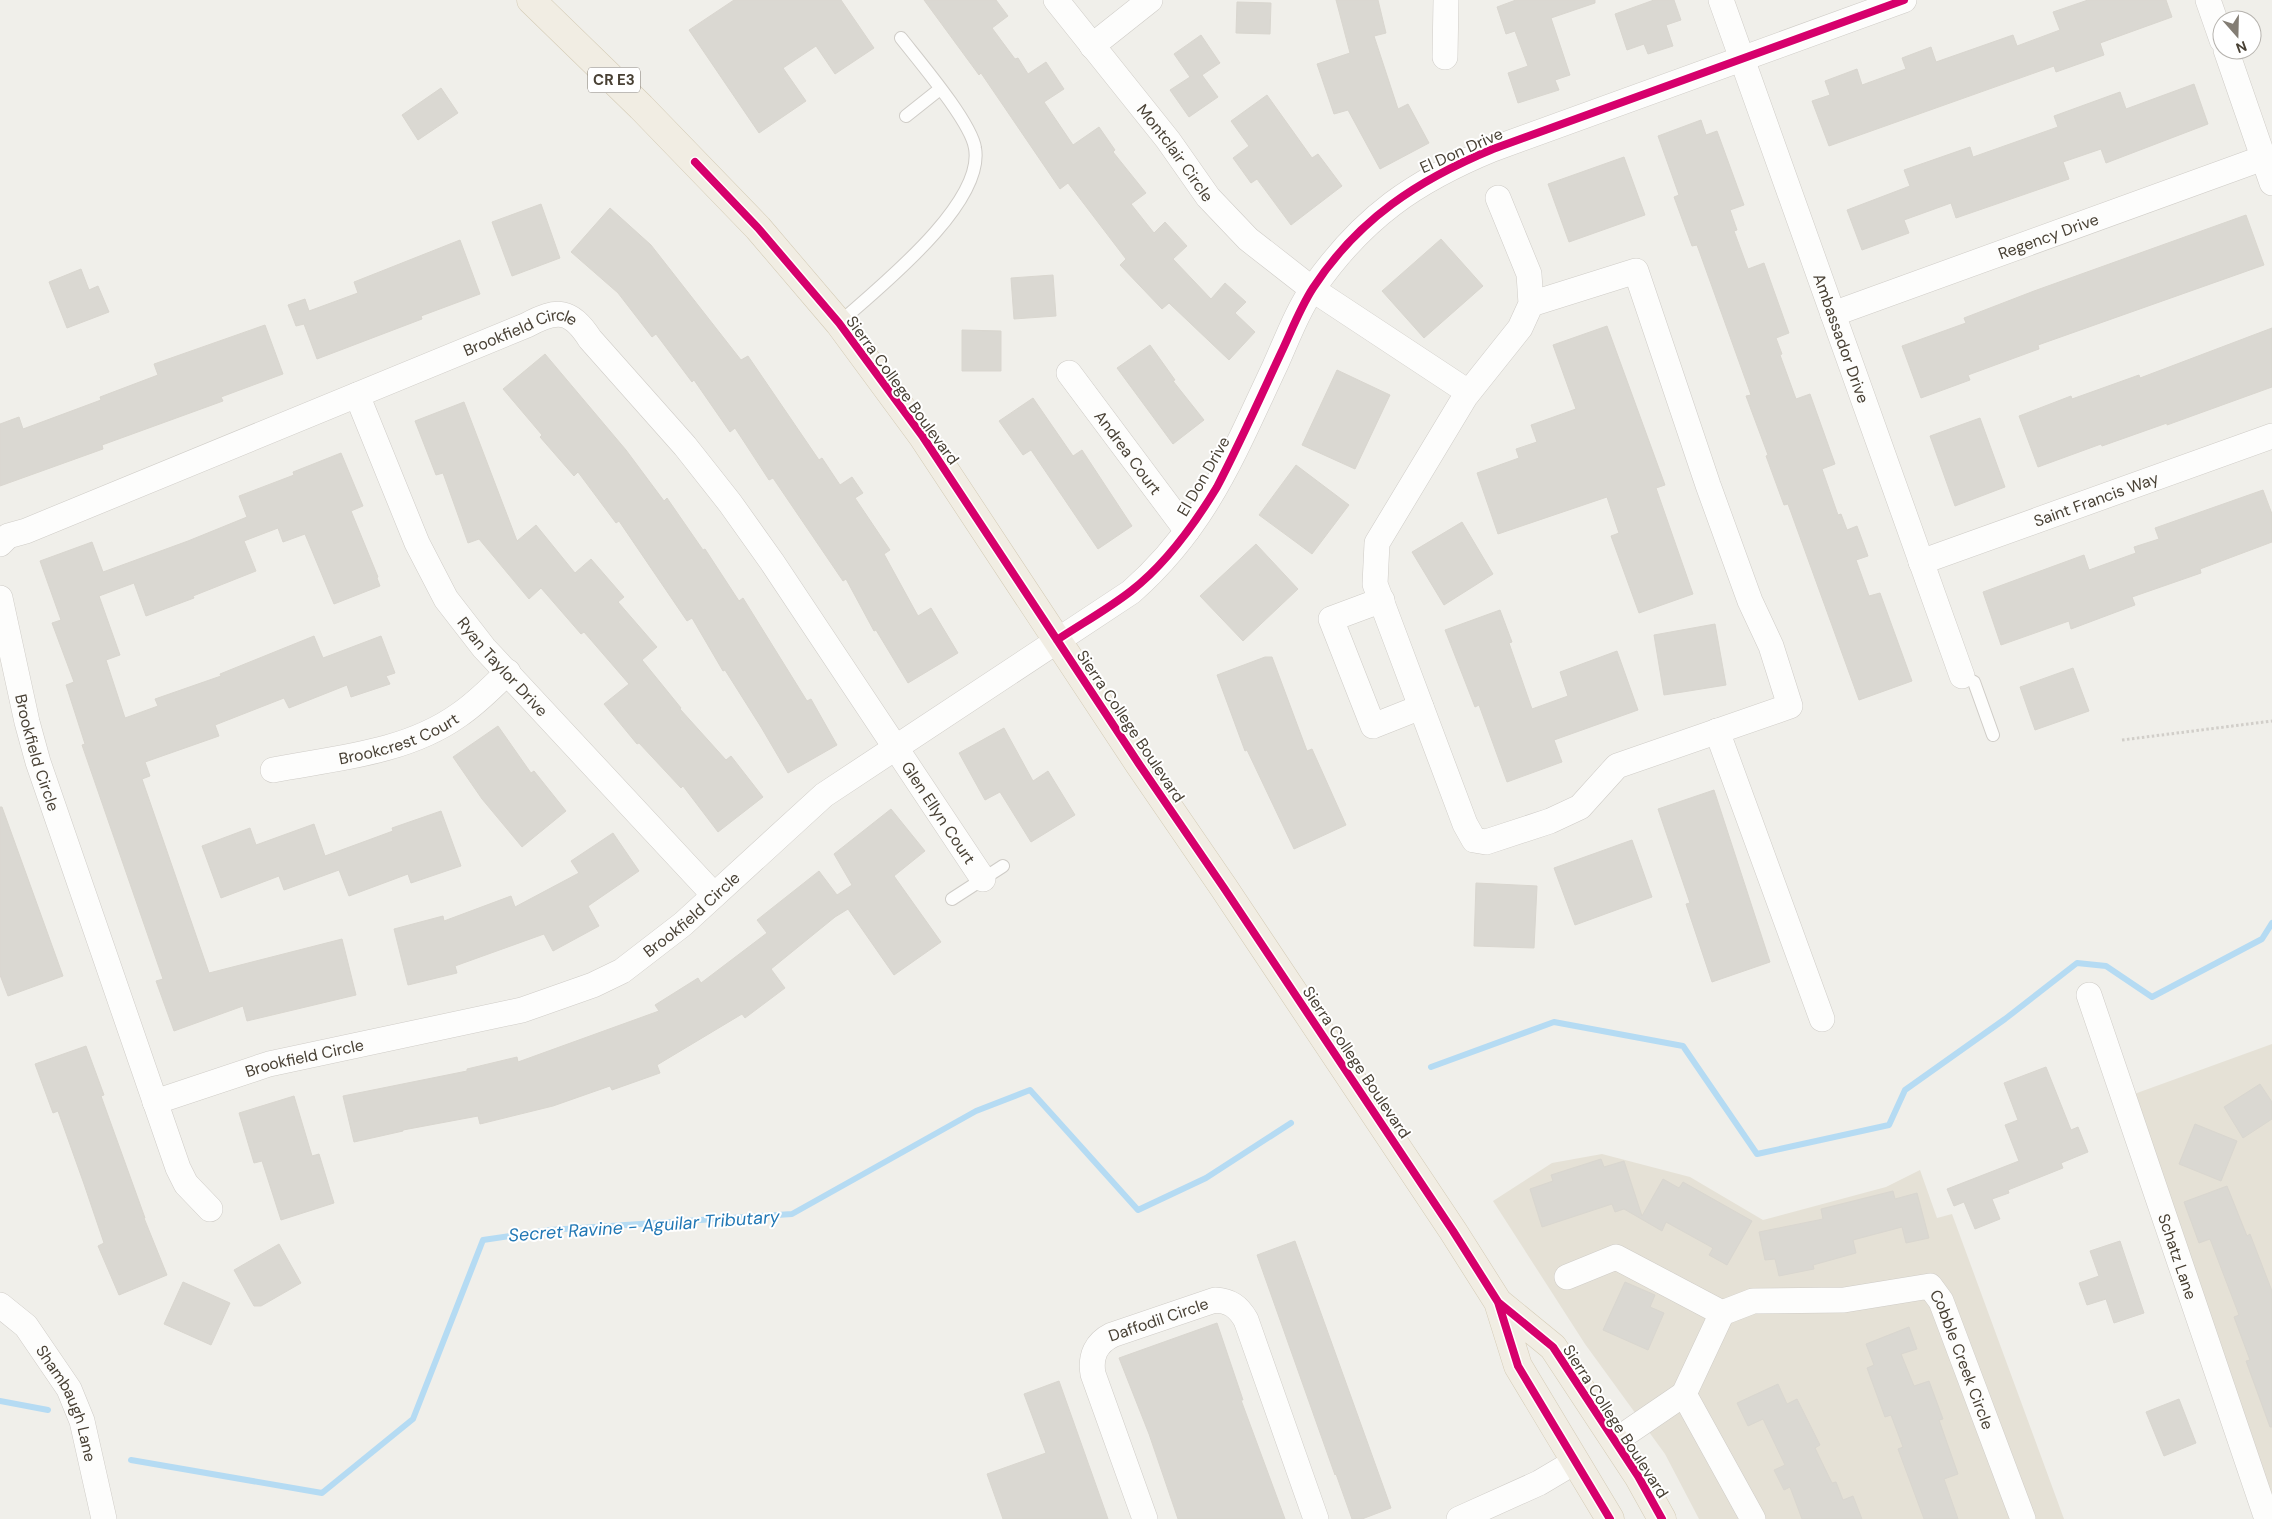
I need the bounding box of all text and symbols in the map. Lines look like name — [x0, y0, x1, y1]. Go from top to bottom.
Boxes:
north arrow — [2212, 10, 2262, 60]
text: N — [2234, 37, 2249, 57]
road number: CR E3 — [588, 68, 640, 92]
street label: Montclair Circle — [1132, 100, 1218, 206]
street label: El Don Drive — [1416, 123, 1506, 178]
street label: Regency Drive — [1995, 209, 2101, 264]
street label: Ambassador Drive — [1808, 271, 1874, 406]
street label: Brookfield Circle — [460, 304, 582, 361]
street label: Sierra College Boulevard — [841, 312, 964, 469]
street label: Andrea Court — [1090, 406, 1166, 499]
street label: El Don Drive — [1172, 433, 1235, 520]
street label: Saint Francis Way — [2031, 468, 2162, 532]
street label: Ryan Taylor Drive — [453, 613, 552, 721]
street label: Sierra College Boulevard — [1072, 646, 1189, 806]
street label: Brookfield Circle — [10, 692, 64, 814]
street label: Brookcrest Court — [337, 708, 463, 769]
street label: Glen Ellyn Court — [897, 757, 980, 868]
street label: Brookfield Circle — [639, 867, 744, 962]
street label: Sierra College Boulevard — [1298, 982, 1415, 1142]
street label: Brookfield Circle — [242, 1034, 366, 1082]
water label: Secret Ravine - Aguilar Tributary — [507, 1204, 781, 1247]
street label: Schatz Lane — [2153, 1211, 2202, 1302]
street label: Cobble Creek Circle — [1925, 1285, 1998, 1432]
street label: Daffodil Circle — [1106, 1293, 1211, 1346]
street label: Sierra College Boulevard — [1558, 1340, 1673, 1502]
street label: Shambaugh Lane — [31, 1341, 101, 1464]

